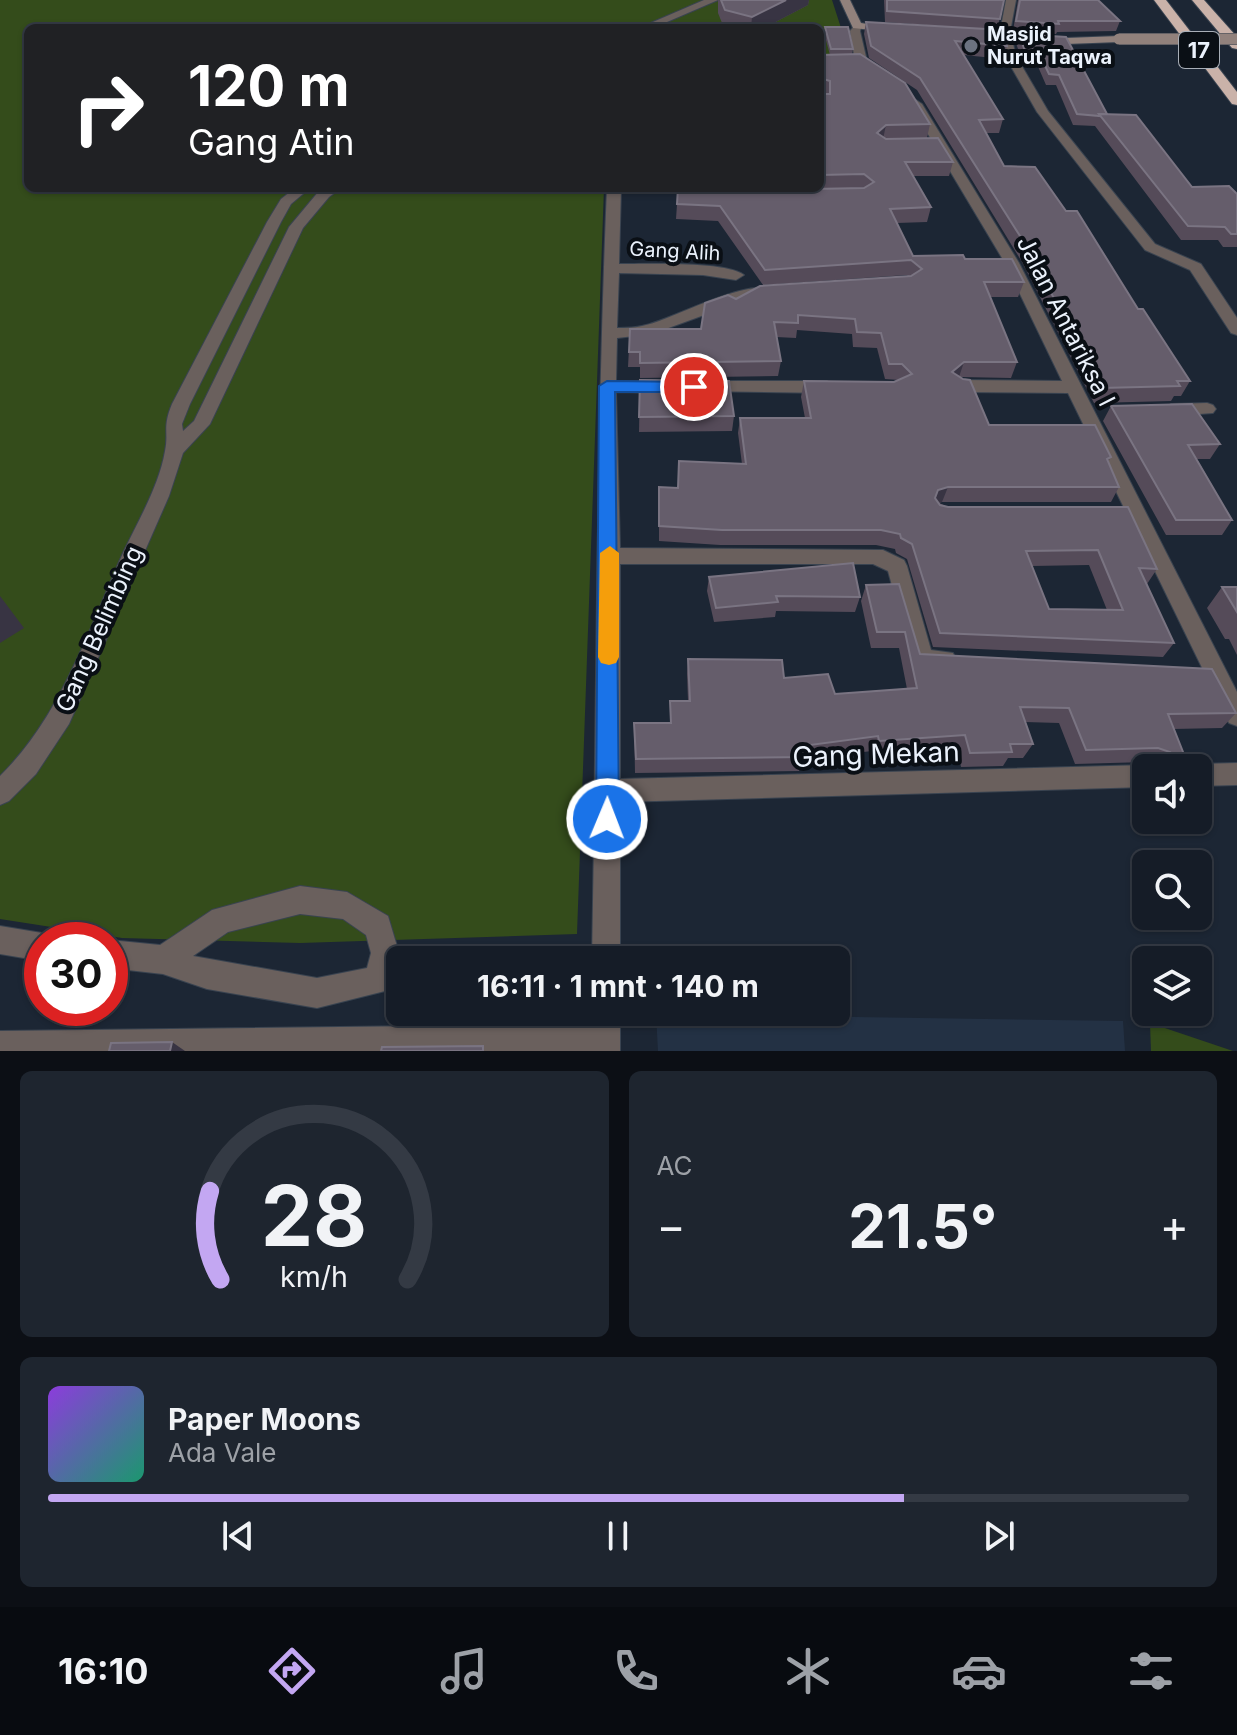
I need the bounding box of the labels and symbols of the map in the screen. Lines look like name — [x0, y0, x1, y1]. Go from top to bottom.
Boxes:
place label: Masjid Nurut Taqwa — [987, 22, 1112, 69]
road number: 17 — [1179, 32, 1219, 68]
marker: Masjid Nurut Taqwa — [962, 37, 980, 55]
street label: Jalan Antariksa I — [1011, 231, 1121, 411]
street label: Gang Alih — [629, 237, 721, 265]
pin — [660, 353, 728, 421]
street label: Gang Belimbing — [49, 541, 149, 717]
street label: Gang Mekan — [792, 734, 960, 774]
position arrow — [565, 777, 649, 861]
speed limit sign: 30 — [24, 922, 128, 1026]

